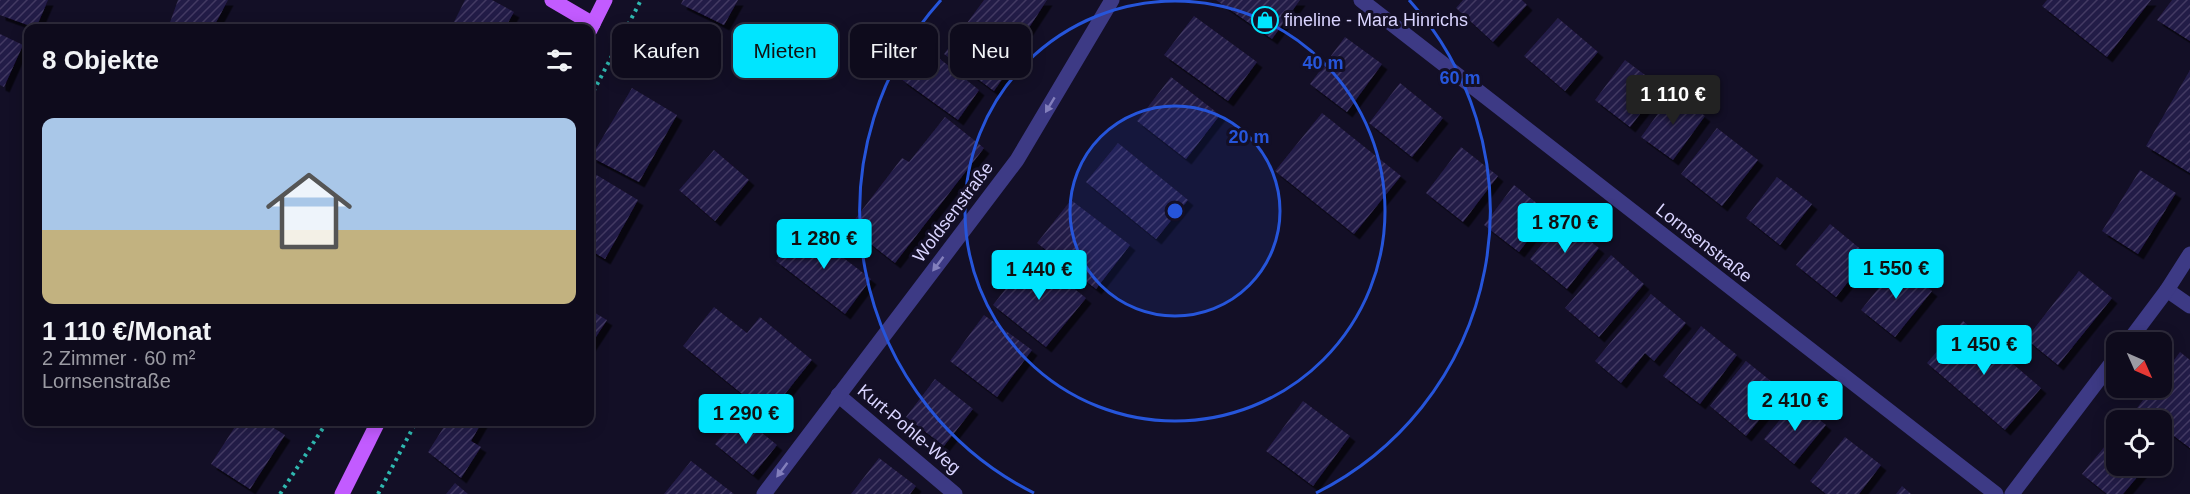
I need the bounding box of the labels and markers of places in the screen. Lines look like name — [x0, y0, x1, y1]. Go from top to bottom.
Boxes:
shop icon: fineline - Mara Hinrichs — [1250, 5, 1280, 35]
place label: fineline - Mara Hinrichs — [1284, 10, 1468, 30]
pin: 1 110 € — [1618, 75, 1728, 126]
centre of rings — [1165, 201, 1185, 221]
pin: 1 870 € — [1510, 203, 1620, 254]
pin: 1 280 € — [769, 219, 879, 270]
pin: 1 550 € — [1841, 249, 1951, 300]
pin: 1 440 € — [984, 250, 1094, 301]
pin: 1 450 € — [1929, 325, 2039, 376]
pin: 2 410 € — [1740, 381, 1850, 432]
pin: 1 290 € — [691, 394, 801, 445]

